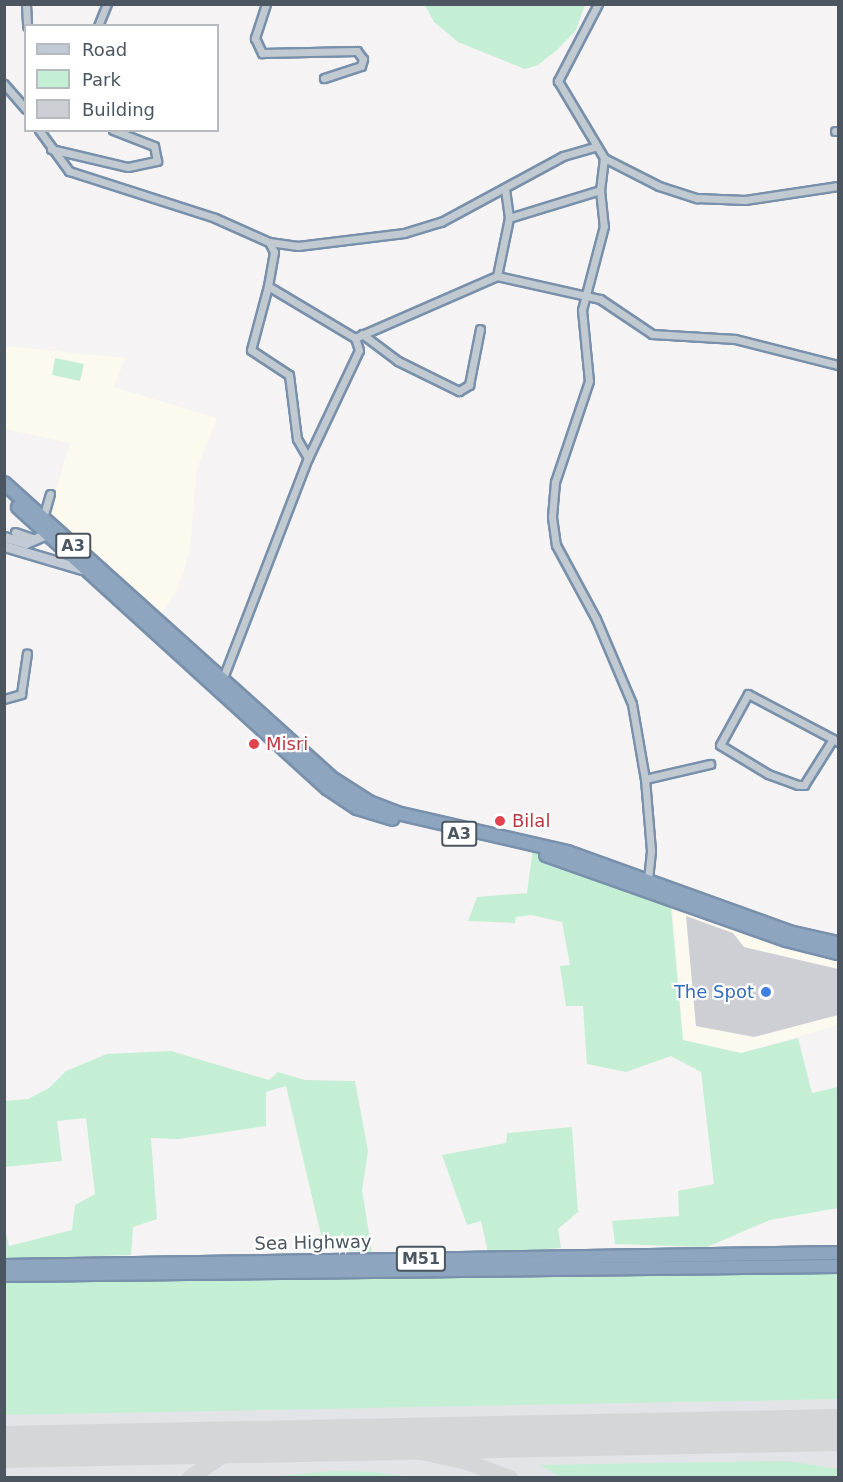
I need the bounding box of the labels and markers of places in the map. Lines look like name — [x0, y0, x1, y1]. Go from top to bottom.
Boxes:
place label: Misri — [266, 733, 308, 755]
marker: Misri — [247, 737, 261, 751]
place label: Bilal — [512, 810, 550, 832]
marker: Bilal — [493, 814, 507, 828]
place label: The Spot — [674, 981, 754, 1003]
marker: The Spot — [759, 985, 773, 999]

